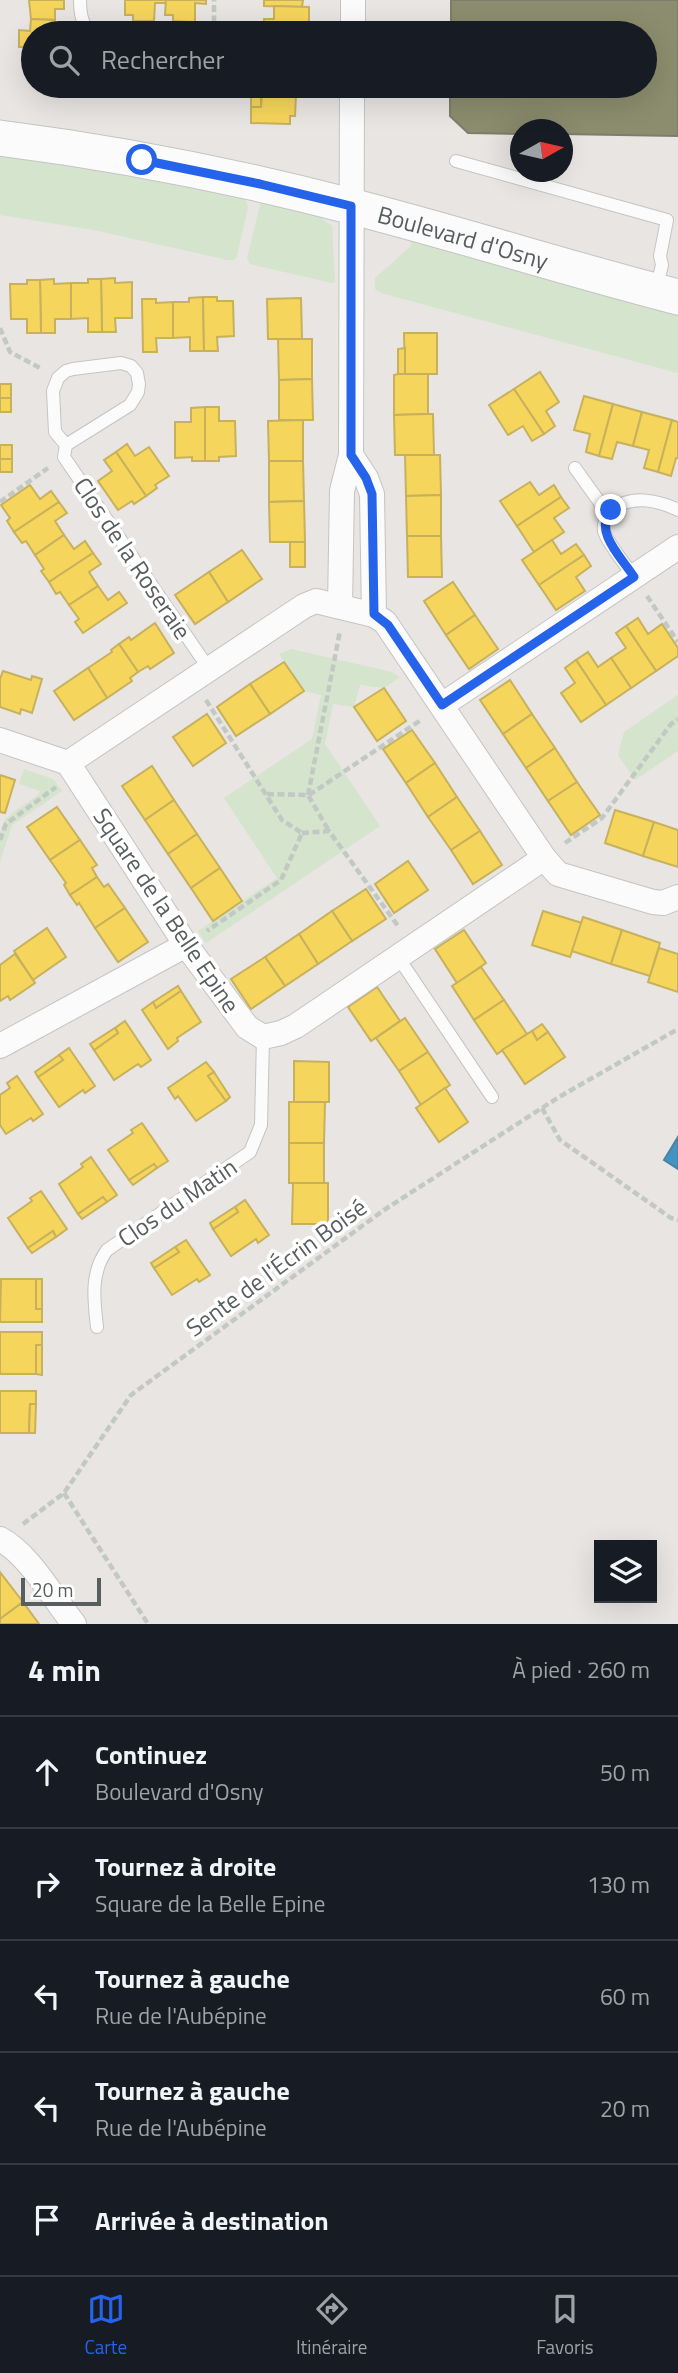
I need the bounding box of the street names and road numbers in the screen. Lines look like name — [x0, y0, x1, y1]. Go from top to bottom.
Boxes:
street label: Boulevard d'Osny — [374, 196, 553, 279]
street label: Clos de la Roseraie — [65, 470, 201, 646]
street label: Square de la Belle Epine — [85, 800, 249, 1020]
street label: Clos du Matin — [110, 1149, 244, 1255]
street label: Sente de l'Écrin Boisé — [178, 1189, 374, 1345]

